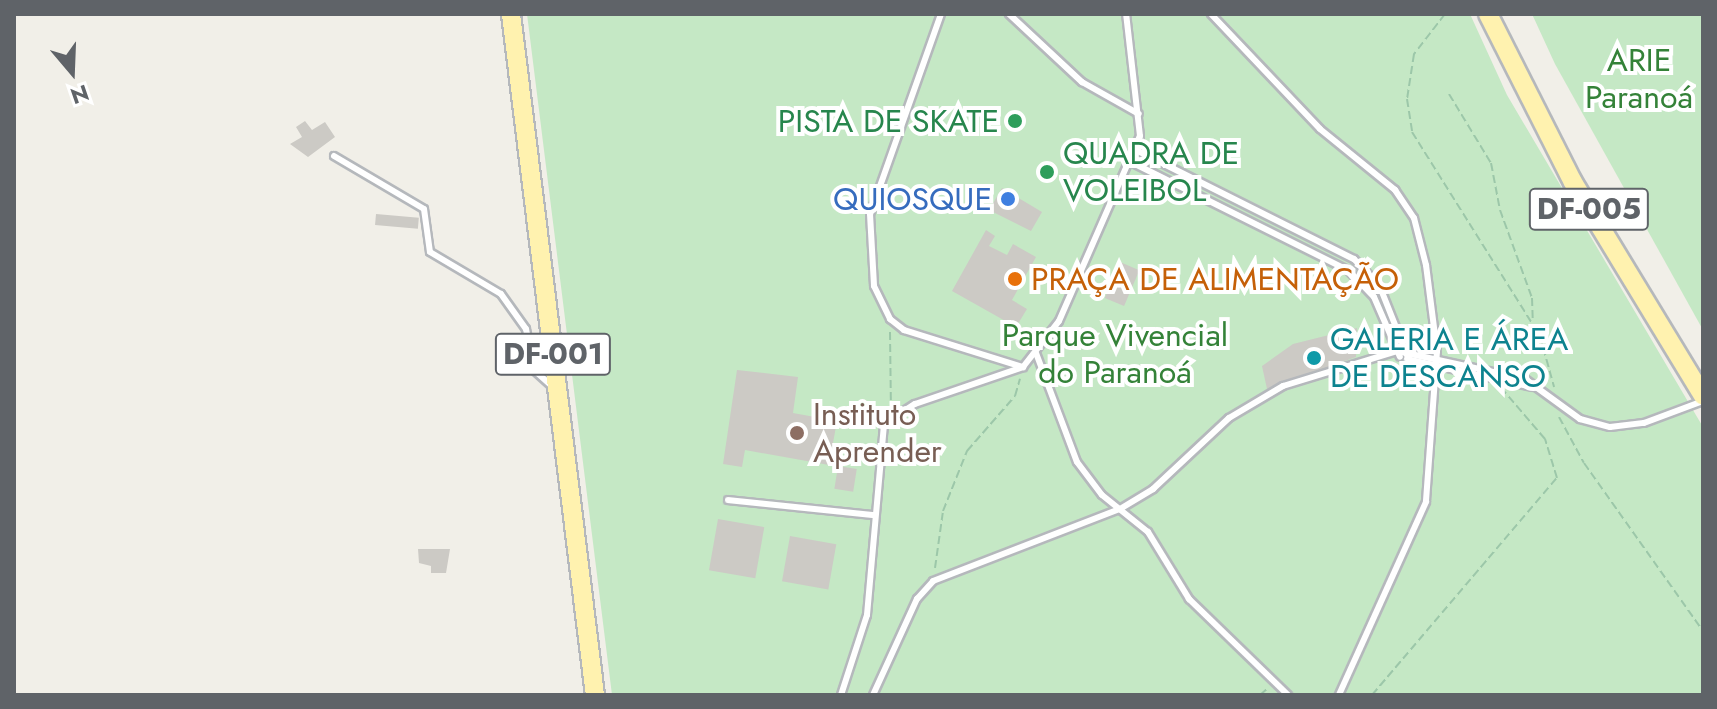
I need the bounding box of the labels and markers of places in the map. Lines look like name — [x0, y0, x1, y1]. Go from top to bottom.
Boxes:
place label: PISTA DE SKATE — [778, 102, 999, 140]
marker: PISTA DE SKATE — [1006, 112, 1024, 130]
place label: QUADRA DE VOLEIBOL — [1063, 135, 1239, 210]
marker: QUADRA DE VOLEIBOL — [1038, 163, 1056, 181]
place label: QUIOSQUE — [833, 180, 992, 218]
marker: QUIOSQUE — [999, 190, 1017, 208]
place label: PRAÇA DE ALIMENTAÇÃO — [1031, 260, 1399, 298]
marker: PRAÇA DE ALIMENTAÇÃO — [1006, 270, 1024, 288]
place label: GALERIA E ÁREA DE DESCANSO — [1330, 321, 1568, 396]
marker: GALERIA E ÁREA DE DESCANSO — [1305, 349, 1323, 367]
place label: Instituto Aprender — [813, 396, 942, 471]
marker: Instituto Aprender — [788, 424, 806, 442]

